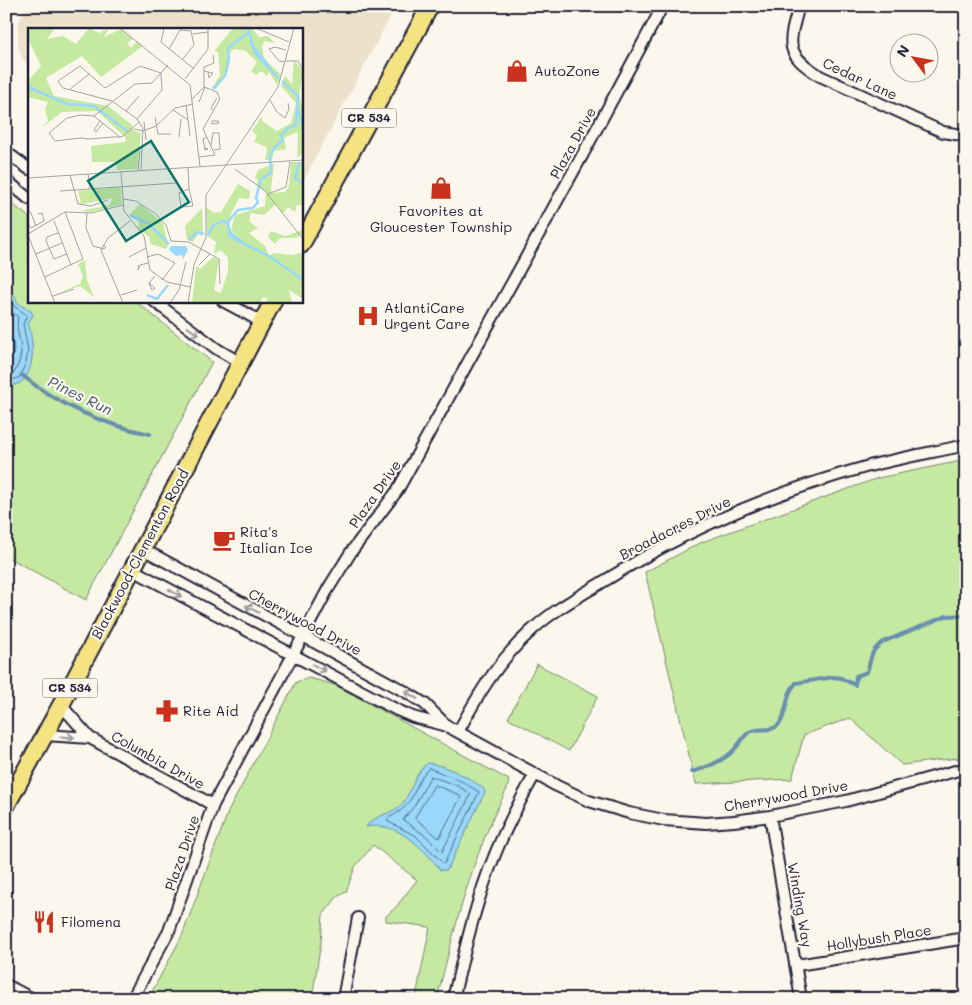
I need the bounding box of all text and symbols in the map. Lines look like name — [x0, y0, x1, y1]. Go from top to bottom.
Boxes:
inset map — [28, 28, 302, 302]
north arrow — [890, 32, 940, 82]
text: N — [892, 41, 913, 60]
street label: Cedar Lane — [820, 53, 901, 104]
shop icon: AutoZone — [504, 58, 530, 84]
place label: AutoZone — [534, 61, 600, 80]
street label: Plaza Drive — [545, 104, 600, 182]
road number: CR 534 — [342, 109, 396, 128]
shop icon: Favorites at Gloucester Township — [428, 175, 454, 201]
place label: Favorites at Gloucester Township — [370, 201, 512, 236]
place label: AtlantiCare Urgent Care — [384, 298, 470, 333]
hospital icon: AtlantiCare Urgent Care — [355, 303, 381, 329]
one-way arrow — [186, 326, 200, 336]
water label: Pines Run — [45, 371, 116, 419]
street label: Plaza Drive — [344, 456, 405, 531]
street label: Blackwood-Clementon Road — [87, 465, 193, 642]
street label: Broadacres Drive — [616, 491, 734, 564]
place label: Rita's Italian Ice — [240, 522, 313, 557]
cafe icon: Rita's Italian Ice — [211, 527, 237, 553]
street label: Cherrywood Drive — [245, 584, 365, 659]
one-way arrow — [168, 588, 183, 598]
one-way arrow — [245, 604, 260, 613]
one-way arrow — [312, 663, 327, 673]
road number: CR 534 — [42, 678, 98, 698]
one-way arrow — [404, 689, 418, 699]
pharmacy icon: Rite Aid — [154, 698, 180, 724]
place label: Rite Aid — [183, 701, 239, 720]
street label: Columbia Drive — [108, 726, 208, 793]
one-way arrow — [59, 732, 75, 741]
street label: Cherrywood Drive — [722, 775, 849, 816]
street label: Plaza Drive — [160, 812, 203, 893]
street label: Winding Way — [784, 861, 817, 949]
restaurant icon: Filomena — [31, 909, 57, 935]
place label: Filomena — [61, 912, 121, 931]
street label: Hollybush Place — [825, 920, 933, 955]

